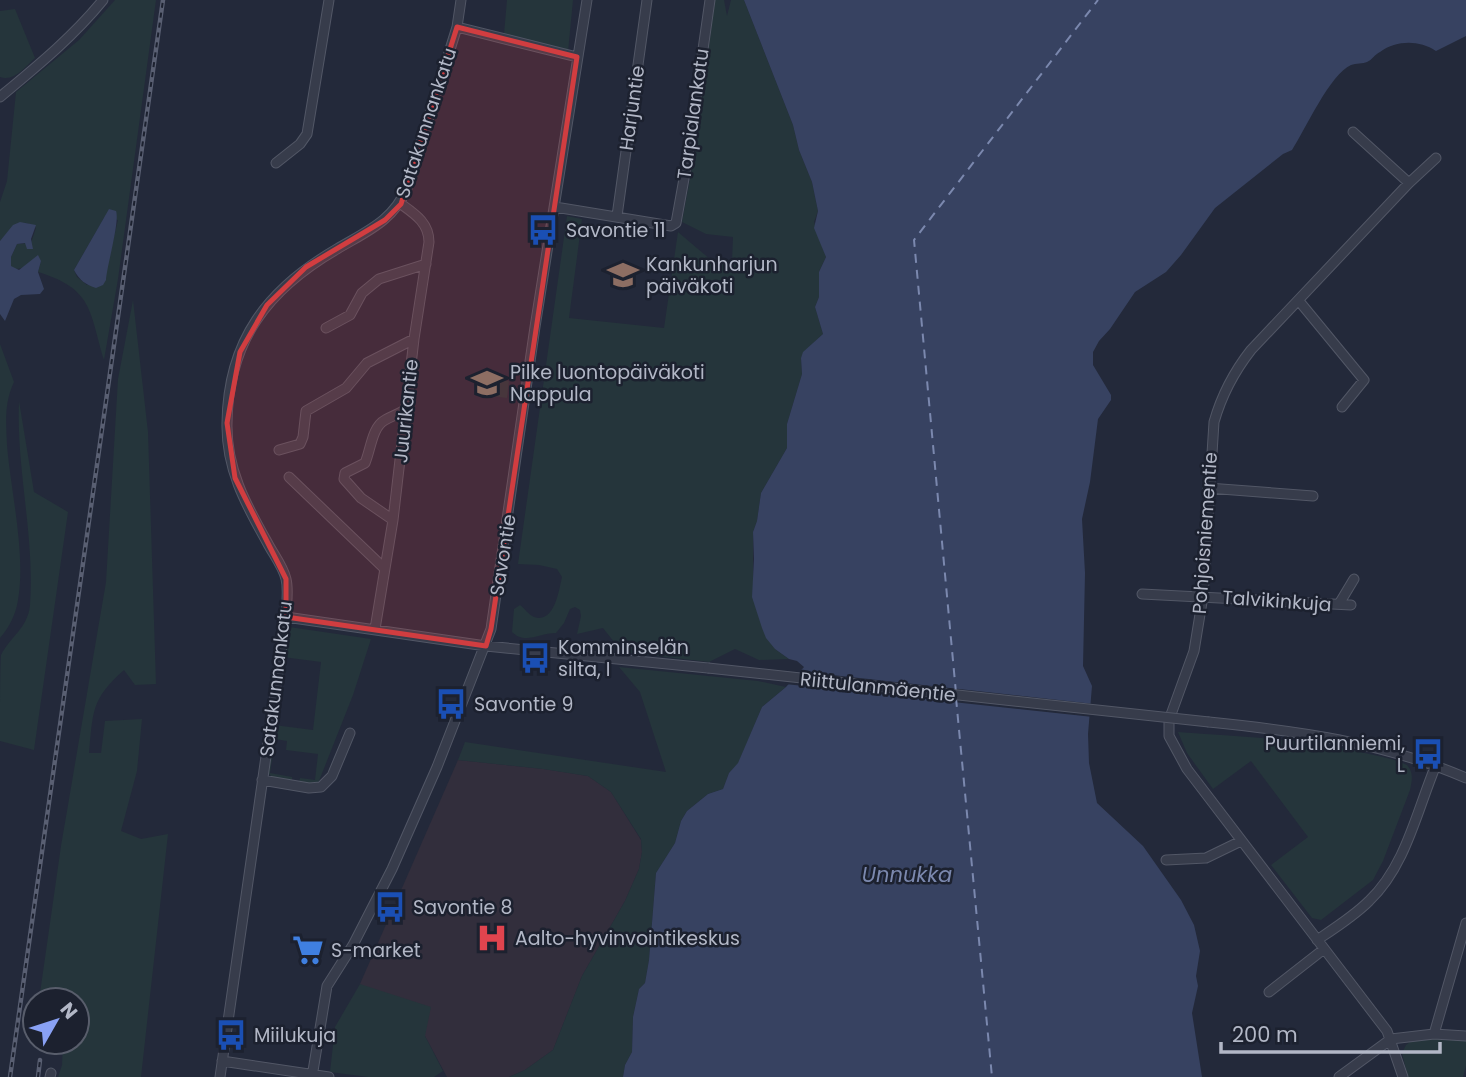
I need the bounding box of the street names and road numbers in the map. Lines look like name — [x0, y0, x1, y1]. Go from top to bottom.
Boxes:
street label: Satakunnankatu — [389, 44, 463, 202]
street label: Tarpialankatu — [670, 47, 716, 181]
street label: Harjuntie — [613, 64, 651, 152]
street label: Juurikantie — [387, 358, 425, 464]
street label: Pohjoisniementie — [1186, 451, 1224, 615]
street label: Savontie — [483, 512, 523, 598]
street label: Talvikinkuja — [1222, 584, 1332, 618]
street label: Satakunnankatu — [253, 600, 299, 758]
street label: Riittulanmäentie — [799, 665, 957, 709]

